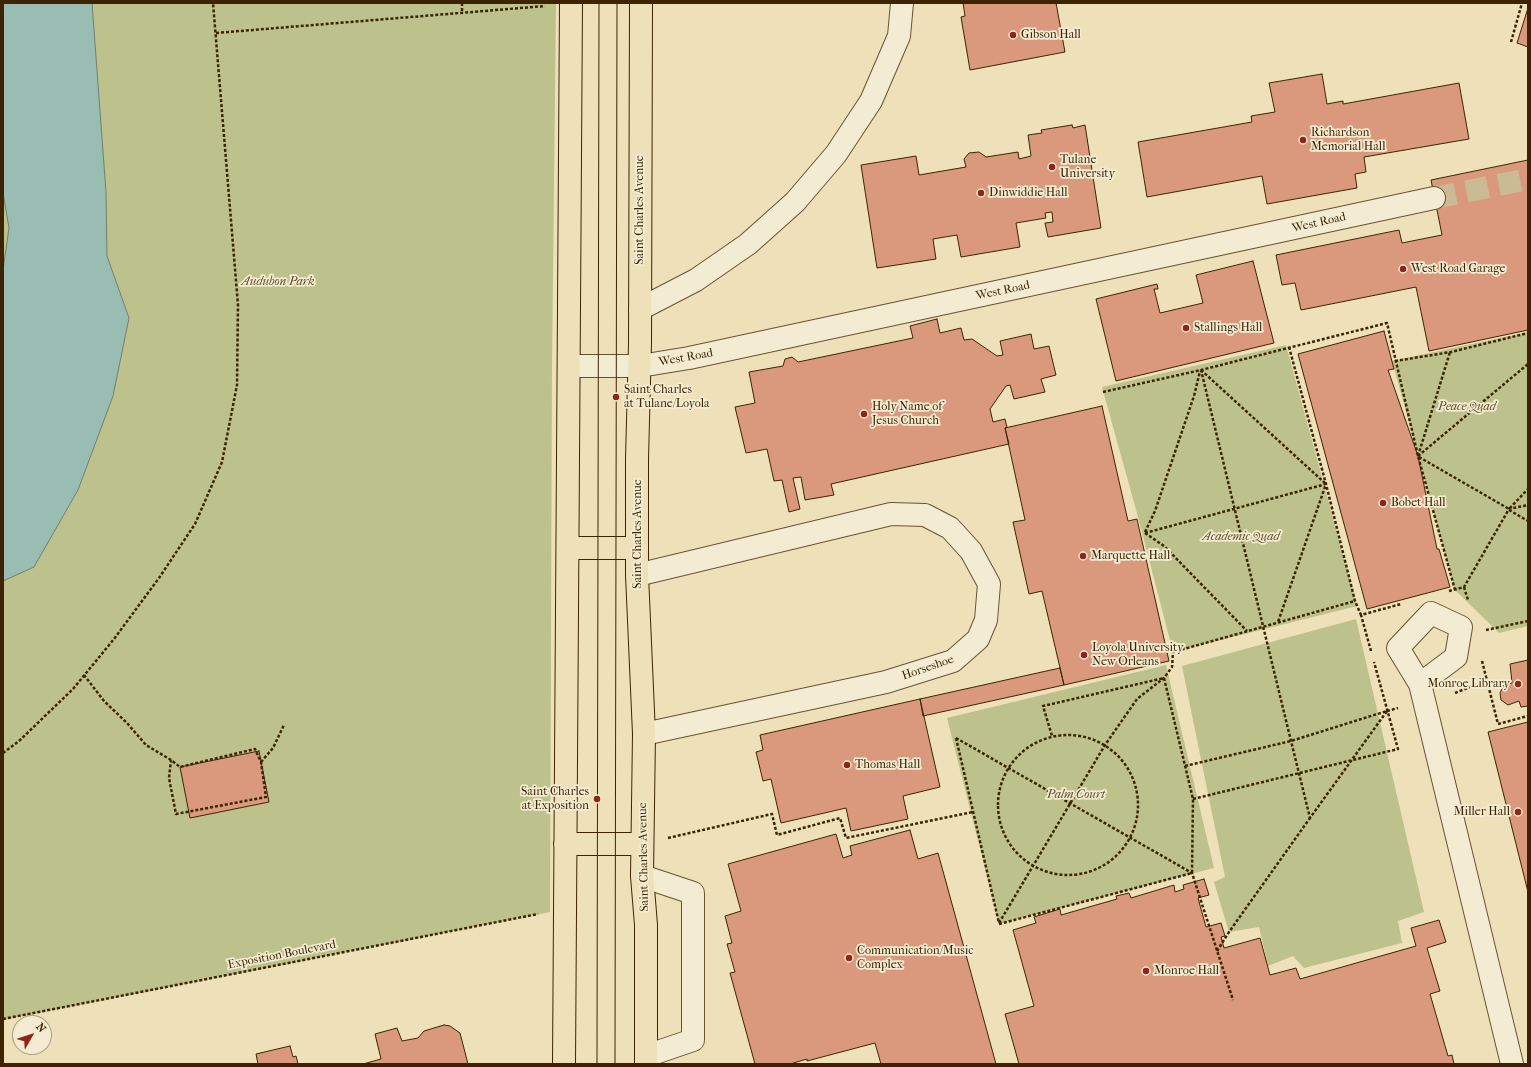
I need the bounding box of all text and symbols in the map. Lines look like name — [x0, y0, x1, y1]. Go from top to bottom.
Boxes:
place label: Gibson Hall — [1021, 28, 1081, 42]
marker: Gibson Hall — [1008, 30, 1018, 40]
place label: Richardson Memorial Hall — [1311, 126, 1385, 154]
marker: Richardson Memorial Hall — [1298, 135, 1308, 145]
place label: Tulane University — [1060, 153, 1115, 181]
street label: Saint Charles Avenue — [633, 155, 647, 265]
marker: Tulane University — [1047, 162, 1057, 172]
place label: Dinwiddie Hall — [989, 186, 1068, 200]
marker: Dinwiddie Hall — [976, 188, 986, 198]
street label: West Road — [1291, 210, 1347, 236]
place label: West Road Garage — [1411, 262, 1506, 276]
marker: West Road Garage — [1398, 264, 1408, 274]
park label: Audubon Park — [242, 275, 314, 289]
street label: West Road — [975, 278, 1031, 304]
place label: Stallings Hall — [1194, 321, 1262, 335]
marker: Stallings Hall — [1181, 323, 1191, 333]
street label: West Road — [658, 346, 714, 370]
place label: Saint Charles at Tulane/Loyola — [624, 383, 710, 411]
marker: Saint Charles at Tulane/Loyola — [611, 392, 621, 402]
place label: Holy Name of Jesus Church — [872, 400, 942, 428]
park label: Peace Quad — [1438, 400, 1496, 414]
marker: Holy Name of Jesus Church — [859, 409, 869, 419]
street label: Saint Charles Avenue — [631, 479, 645, 589]
place label: Bobet Hall — [1391, 496, 1446, 510]
marker: Bobet Hall — [1378, 498, 1388, 508]
park label: Academic Quad — [1203, 530, 1279, 544]
place label: Marquette Hall — [1091, 549, 1170, 563]
marker: Marquette Hall — [1078, 551, 1088, 561]
place label: Loyola University New Orleans — [1092, 641, 1184, 669]
marker: Loyola University New Orleans — [1079, 650, 1089, 660]
street label: Horseshoe — [900, 652, 956, 684]
place label: Monroe Library — [1428, 677, 1510, 691]
marker: Monroe Library — [1513, 679, 1523, 689]
place label: Thomas Hall — [855, 758, 920, 772]
marker: Thomas Hall — [842, 760, 852, 770]
place label: Saint Charles at Exposition — [521, 785, 589, 813]
park label: Palm Court — [1047, 788, 1105, 802]
marker: Saint Charles at Exposition — [592, 794, 602, 804]
street label: Saint Charles Avenue — [636, 802, 652, 912]
place label: Miller Hall — [1454, 805, 1510, 819]
marker: Miller Hall — [1513, 807, 1523, 817]
street label: Exposition Boulevard — [227, 937, 337, 973]
place label: Communication/Music Complex — [857, 944, 973, 972]
marker: Communication/Music Complex — [844, 953, 854, 963]
place label: Monroe Hall — [1154, 964, 1219, 978]
marker: Monroe Hall — [1141, 966, 1151, 976]
north arrow — [12, 1015, 52, 1055]
text: N — [33, 1020, 49, 1035]

